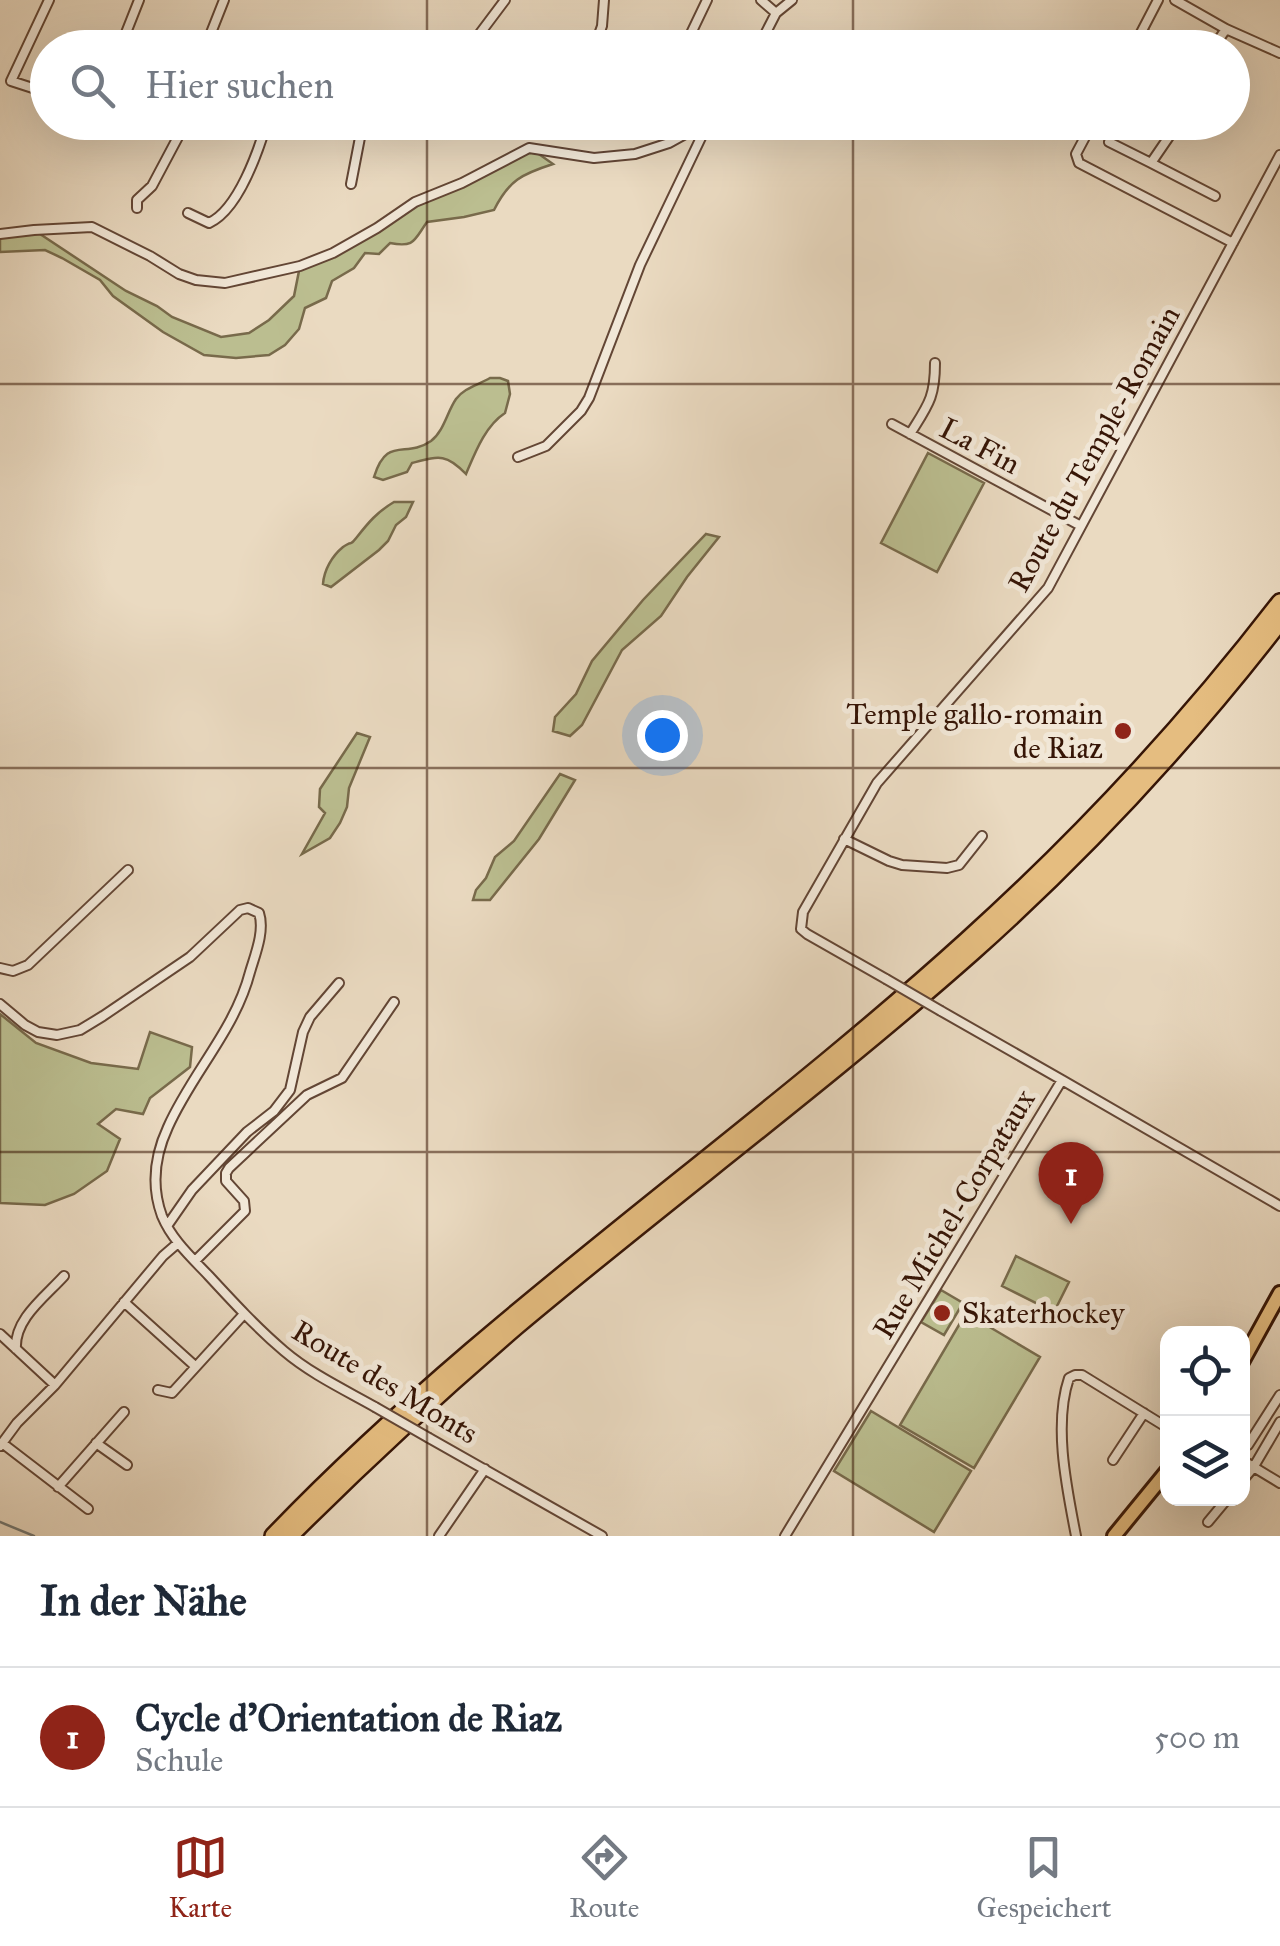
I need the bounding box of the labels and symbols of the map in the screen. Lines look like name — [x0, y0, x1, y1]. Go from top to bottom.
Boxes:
street label: Route du Temple-Romain — [1000, 300, 1188, 598]
street label: La Fin — [934, 410, 1026, 482]
place label: Temple gallo-romain de Riaz — [846, 696, 1103, 766]
your location — [637, 710, 688, 761]
marker: Temple gallo-romain de Riaz — [1112, 720, 1134, 742]
street label: Rue Michel-Corpataux — [865, 1083, 1043, 1345]
pin: 1 — [1038, 1142, 1104, 1224]
place label: Skaterhockey — [962, 1295, 1126, 1331]
marker: Skaterhockey — [931, 1302, 953, 1324]
street label: Route des Monts — [286, 1312, 484, 1452]

